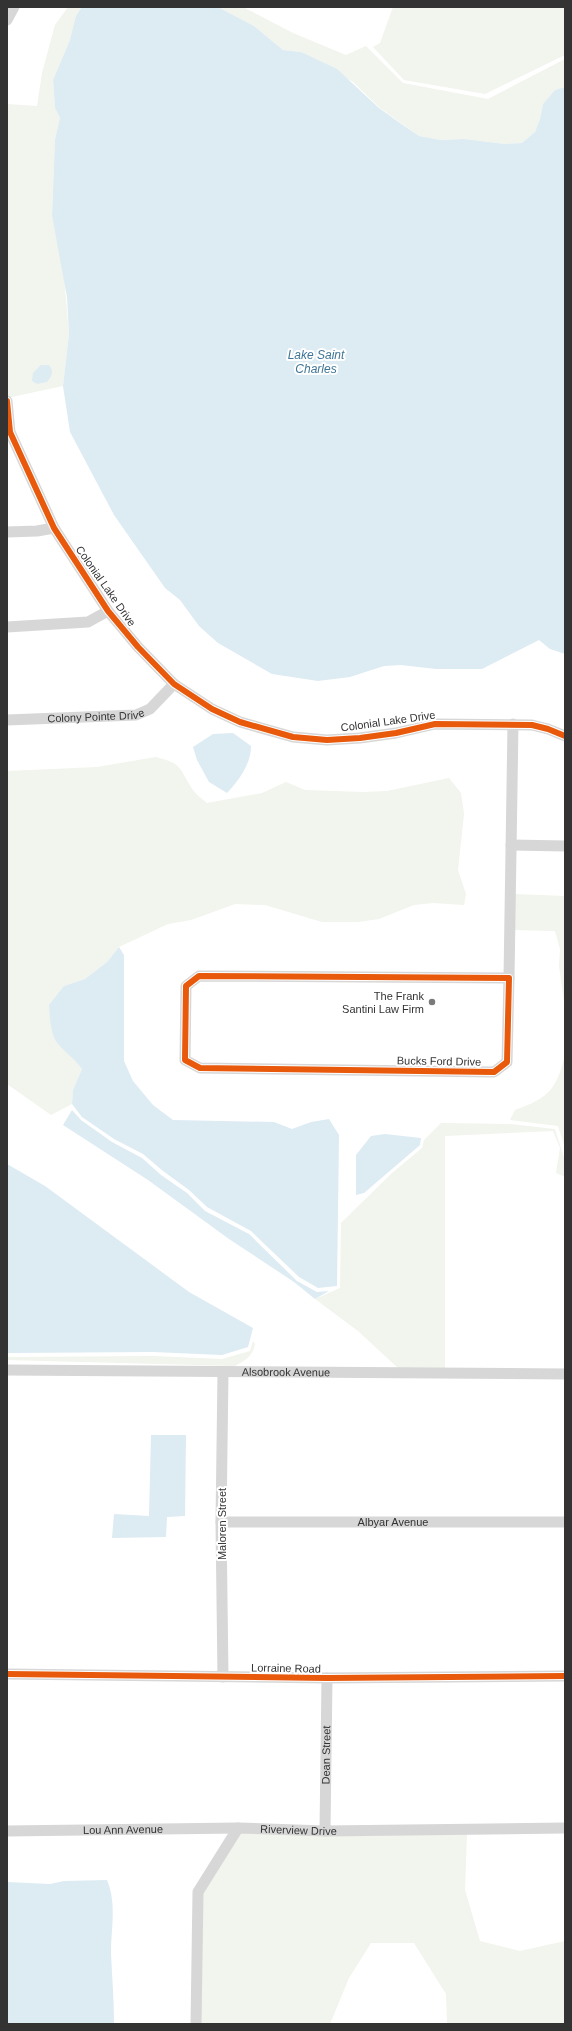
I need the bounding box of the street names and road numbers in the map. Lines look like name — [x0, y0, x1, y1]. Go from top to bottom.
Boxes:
street label: Colonial Lake Drive — [74, 543, 138, 629]
street label: Colony Pointe Drive — [47, 706, 146, 724]
street label: Colonial Lake Drive — [340, 708, 436, 734]
street label: Bucks Ford Drive — [397, 1054, 481, 1068]
street label: Alsobrook Avenue — [242, 1366, 330, 1378]
street label: Maloren Street — [216, 1488, 228, 1560]
street label: Albyar Avenue — [358, 1516, 428, 1528]
street label: Lorraine Road — [251, 1661, 321, 1675]
street label: Dean Street — [320, 1726, 332, 1784]
street label: Lou Ann Avenue — [83, 1823, 163, 1836]
street label: Riverview Drive — [260, 1823, 337, 1837]

